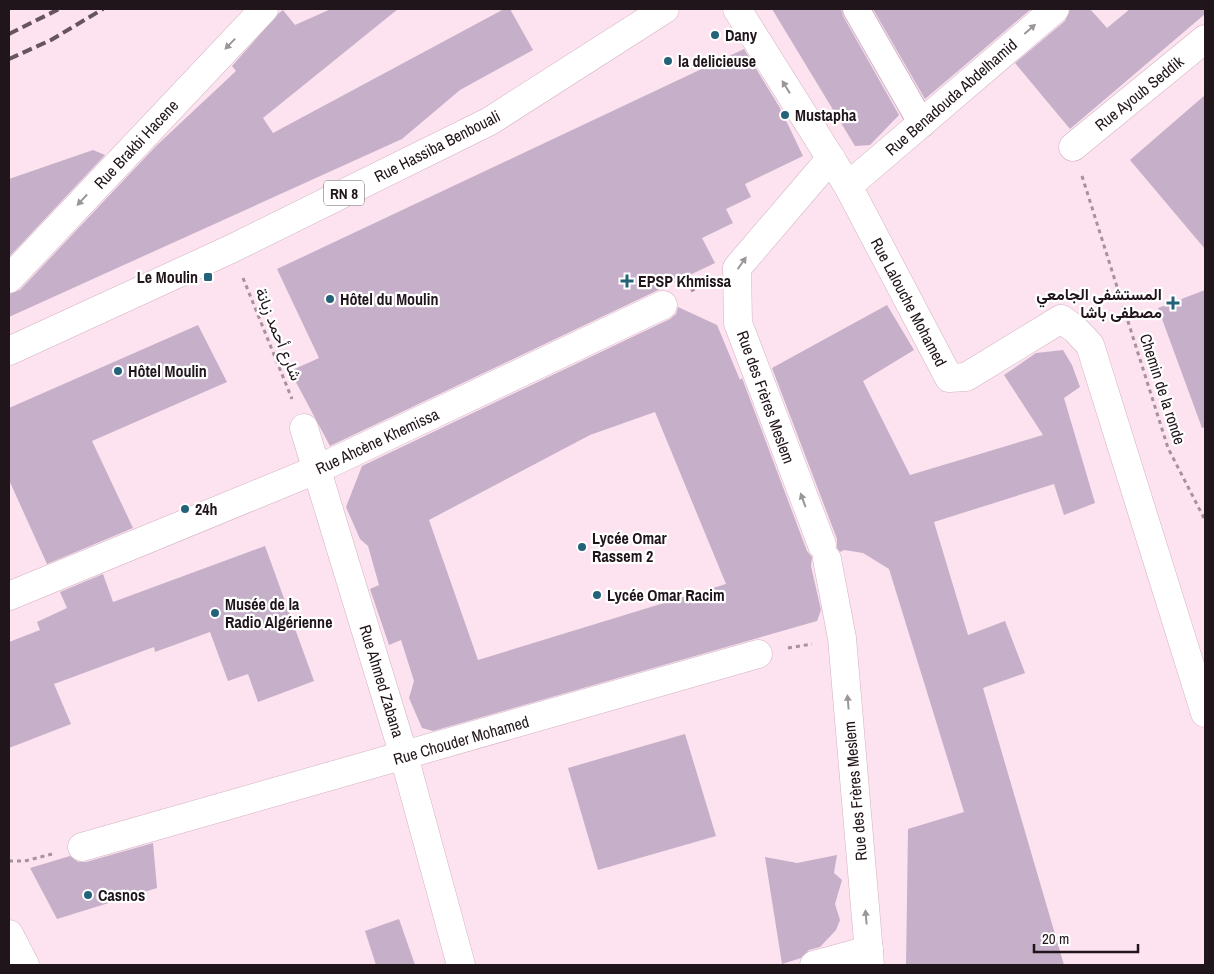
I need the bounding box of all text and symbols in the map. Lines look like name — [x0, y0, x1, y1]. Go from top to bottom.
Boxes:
one-way arrow — [1024, 23, 1036, 35]
place label: Dany — [725, 24, 758, 46]
marker: Dany — [709, 29, 721, 41]
street label: Rue Benadouda Abdelhamid — [880, 34, 1022, 160]
one-way arrow — [224, 38, 236, 50]
place label: la delicieuse — [678, 50, 756, 72]
street label: Rue Ayoub Seddik — [1090, 50, 1188, 136]
marker: la delicieuse — [662, 55, 674, 67]
one-way arrow — [782, 80, 791, 94]
street label: Rue Brakbi Hacene — [89, 95, 183, 193]
place label: Mustapha — [795, 104, 857, 126]
street label: Rue Hassiba Benbouali — [370, 105, 504, 187]
marker: Mustapha — [779, 109, 791, 121]
road number: RN 8 — [324, 180, 364, 206]
one-way arrow — [76, 194, 88, 206]
street label: Rue Lalouche Mohamed — [866, 234, 952, 370]
one-way arrow — [737, 256, 747, 270]
place label: Le Moulin — [137, 266, 198, 288]
place label: EPSP Khmissa — [638, 270, 732, 292]
marker: Le Moulin — [202, 271, 214, 283]
marker: EPSP Khmissa — [620, 274, 634, 288]
place label: المستشفى الجامعي مصطفى باشا — [1036, 283, 1162, 323]
street label: شارع أحمد زبانة — [249, 284, 308, 384]
place label: Hôtel du Moulin — [340, 288, 438, 310]
marker: Hôtel du Moulin — [324, 293, 336, 305]
marker: المستشفى الجامعي مصطفى باشا — [1166, 296, 1180, 310]
street label: Rue des Frères Meslem — [732, 327, 800, 467]
street label: Chemin de la ronde — [1135, 331, 1191, 447]
place label: Hôtel Moulin — [128, 360, 207, 382]
marker: Hôtel Moulin — [112, 365, 124, 377]
street label: Rue Ahcène Khemissa — [312, 403, 443, 479]
one-way arrow — [799, 492, 806, 507]
place label: 24h — [195, 498, 218, 520]
marker: 24h — [179, 503, 191, 515]
place label: Lycée Omar Rassem 2 — [592, 527, 668, 567]
marker: Lycée Omar Rassem 2 — [576, 541, 588, 553]
place label: Lycée Omar Racim — [607, 584, 725, 606]
marker: Lycée Omar Racim — [591, 589, 603, 601]
place label: Musée de la Radio Algérienne — [225, 593, 332, 633]
marker: Musée de la Radio Algérienne — [209, 607, 221, 619]
street label: Rue Ahmed Zabana — [354, 622, 410, 741]
one-way arrow — [843, 694, 851, 710]
street label: Rue Chouder Mohamed — [391, 710, 531, 770]
street label: Rue des Frères Meslem — [838, 720, 872, 862]
place label: Casnos — [98, 884, 145, 906]
marker: Casnos — [82, 889, 94, 901]
one-way arrow — [862, 908, 870, 924]
scale bar — [1034, 922, 1138, 954]
text: 20 m — [1042, 928, 1069, 949]

